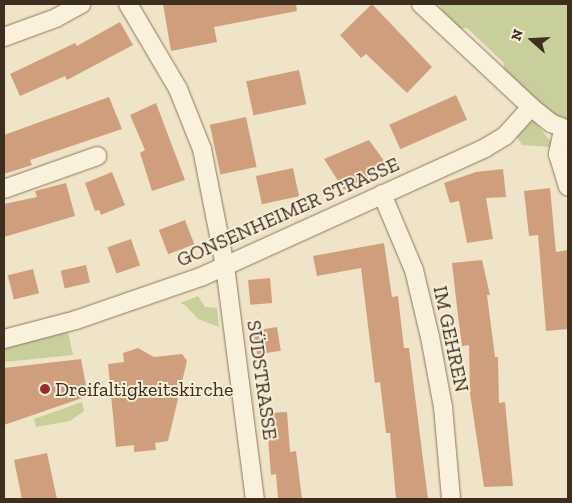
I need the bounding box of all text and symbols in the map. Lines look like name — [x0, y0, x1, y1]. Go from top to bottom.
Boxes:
north arrow — [507, 15, 557, 65]
text: N — [508, 27, 527, 43]
street label: GONSENHEIMER STRASSE — [173, 152, 403, 272]
street label: IM GEHREN — [428, 284, 474, 394]
street label: SÜDSTRASSE — [242, 319, 282, 441]
place label: Dreifaltigkeitskirche — [55, 377, 233, 401]
marker: Dreifaltigkeitskirche — [39, 383, 51, 395]

